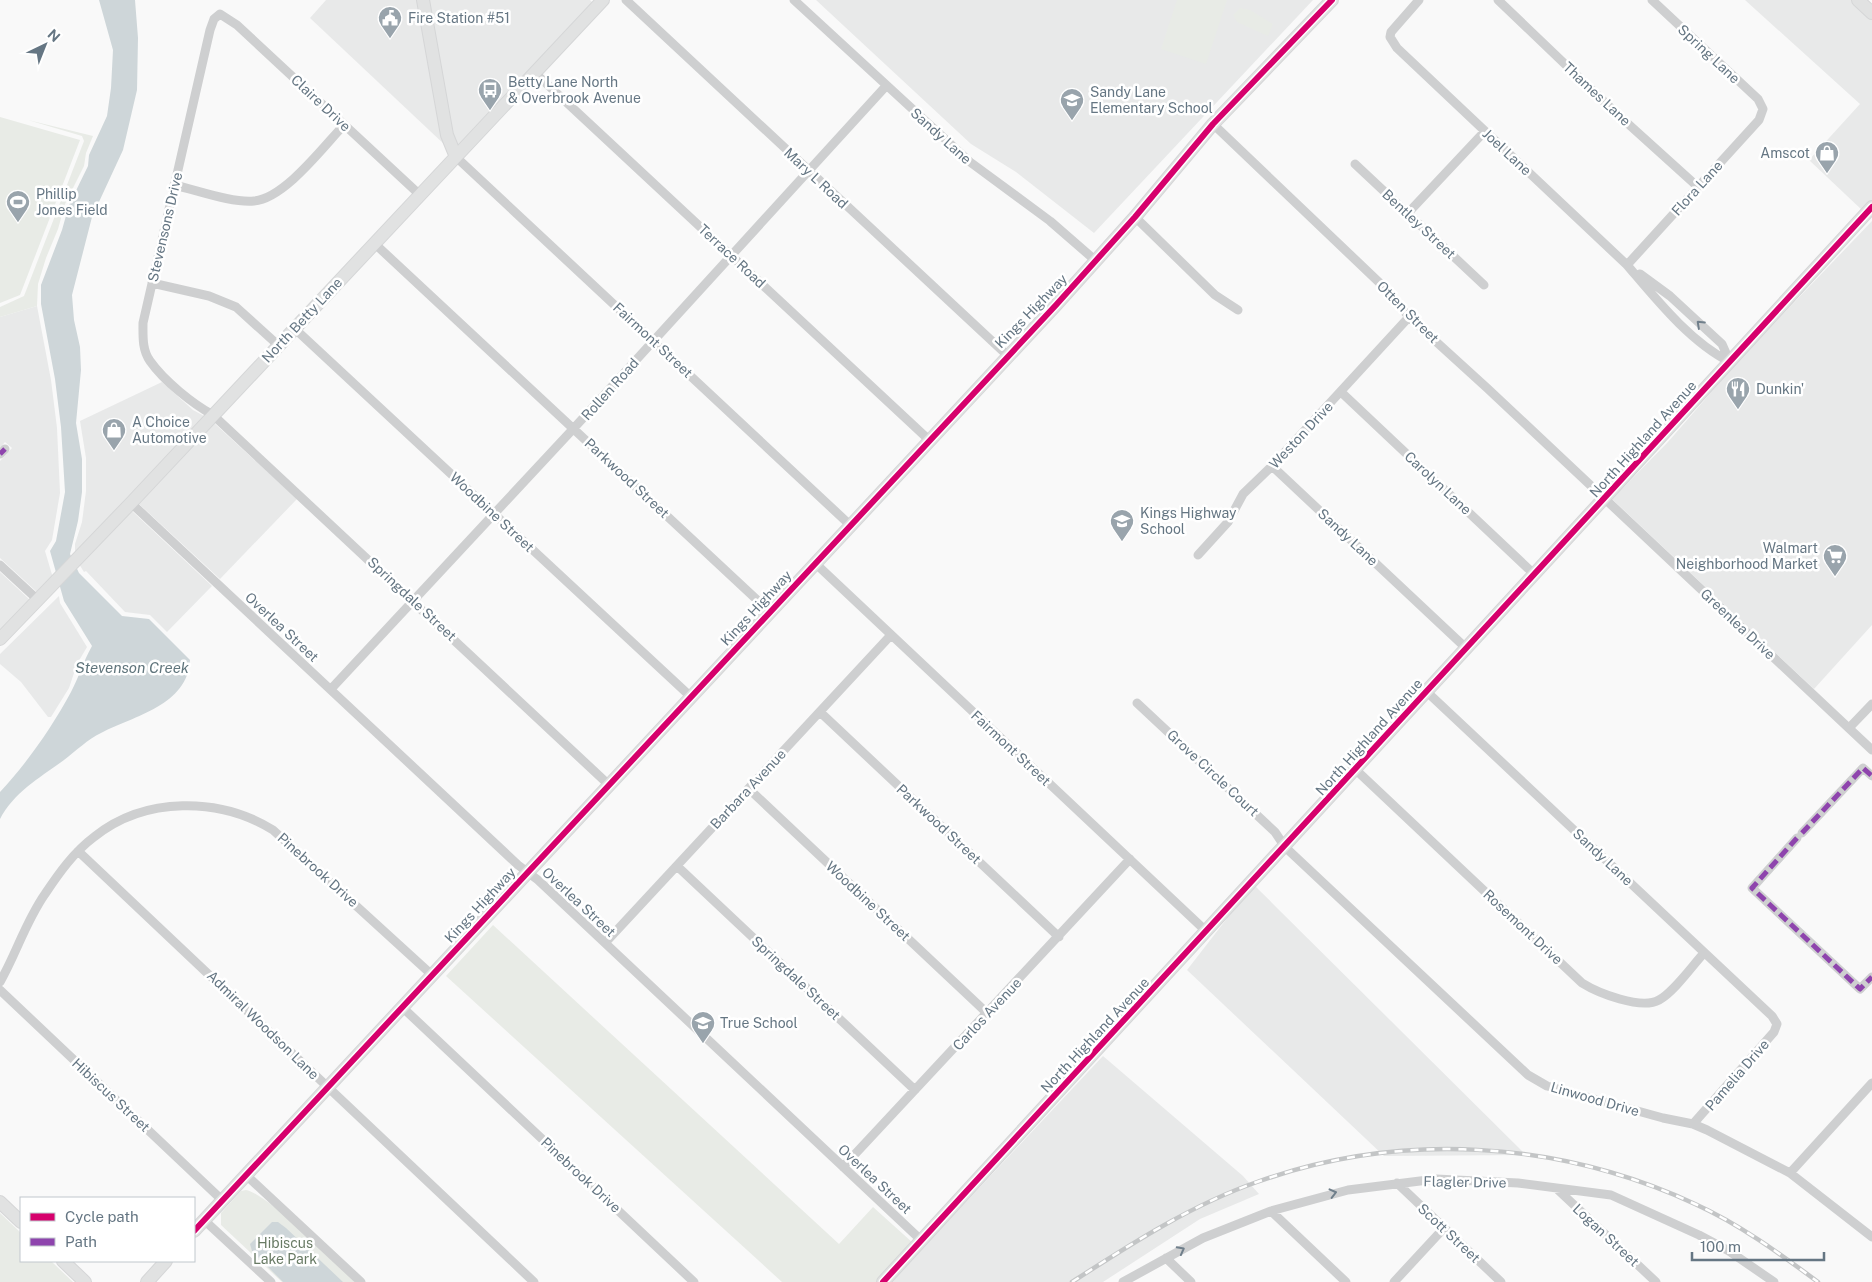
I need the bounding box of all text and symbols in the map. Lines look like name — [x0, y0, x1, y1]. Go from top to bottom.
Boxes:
public building icon: Fire Station #51 — [377, 5, 403, 39]
place label: Fire Station #51 — [408, 10, 510, 26]
north arrow — [20, 20, 70, 70]
street label: Spring Lane — [1675, 21, 1743, 87]
text: N — [44, 26, 63, 45]
street label: Thames Lane — [1560, 59, 1634, 129]
street label: Claire Drive — [288, 71, 354, 135]
place label: Betty Lane North & Overbrook Avenue — [508, 74, 641, 106]
bus stop icon: Betty Lane North & Overbrook Avenue — [477, 77, 503, 111]
place label: Sandy Lane Elementary School — [1090, 84, 1213, 116]
school or university icon: Sandy Lane Elementary School — [1059, 87, 1085, 121]
street label: Sandy Lane — [907, 105, 975, 167]
street label: Joel Lane — [1479, 126, 1535, 179]
shop icon: Amscot — [1814, 140, 1840, 174]
street label: Mary L Road — [781, 144, 851, 212]
place label: Amscot — [1760, 145, 1810, 161]
street label: Flora Lane — [1668, 157, 1726, 219]
street label: Stevensons Drive — [145, 171, 185, 283]
place label: Phillip Jones Field — [36, 186, 108, 218]
street label: Bentley Street — [1379, 186, 1459, 262]
sports icon: Phillip Jones Field — [5, 189, 31, 223]
street label: Terrace Road — [695, 221, 769, 291]
street label: Kings Highway — [992, 270, 1071, 351]
street label: North Betty Lane — [259, 274, 345, 366]
street label: Otten Street — [1374, 278, 1442, 346]
street label: Fairmont Street — [610, 299, 696, 381]
one-way arrow — [1697, 321, 1706, 330]
street label: Rollen Road — [578, 355, 642, 423]
restaurant icon: Dunkin' — [1725, 376, 1751, 410]
street label: North Highland Avenue — [1586, 377, 1700, 501]
place label: Dunkin' — [1756, 381, 1804, 397]
street label: Weston Drive — [1266, 398, 1336, 472]
place label: A Choice Automotive — [132, 414, 207, 446]
shop icon: A Choice Automotive — [101, 417, 127, 451]
street label: Parkwood Street — [582, 435, 672, 521]
street label: Carolyn Lane — [1401, 448, 1475, 518]
street label: Woodbine Street — [447, 469, 537, 555]
place label: Kings Highway School — [1140, 505, 1237, 537]
street label: Sandy Lane — [1315, 505, 1381, 569]
school or university icon: Kings Highway School — [1109, 508, 1135, 542]
place label: Walmart Neighborhood Market — [1676, 540, 1818, 572]
supermarket icon: Walmart Neighborhood Market — [1822, 543, 1848, 577]
street label: Springdale Street — [364, 554, 460, 644]
street label: Kings Highway — [717, 567, 795, 649]
street label: Greenlea Drive — [1697, 585, 1779, 663]
street label: Overlea Street — [242, 589, 322, 665]
water label: Stevenson Creek — [75, 659, 190, 676]
street label: North Highland Avenue — [1312, 675, 1426, 799]
street label: Fairmont Street — [968, 707, 1054, 789]
street label: Grove Circle Court — [1164, 726, 1262, 820]
street label: Barbara Avenue — [707, 746, 789, 832]
street label: Parkwood Street — [894, 781, 984, 867]
street label: Sandy Lane — [1570, 825, 1636, 889]
street label: Pinebrook Drive — [274, 830, 362, 910]
street label: Woodbine Street — [823, 858, 913, 944]
street label: Kings Highway — [441, 864, 519, 946]
street label: Overlea Street — [539, 864, 619, 940]
street label: Rosemont Drive — [1480, 886, 1566, 968]
street label: Springdale Street — [748, 933, 844, 1023]
street label: Admiral Woodson Lane — [204, 967, 322, 1083]
street label: Carlos Avenue — [949, 974, 1025, 1053]
street label: North Highland Avenue — [1038, 974, 1153, 1096]
school or university icon: True School — [690, 1010, 716, 1044]
place label: True School — [720, 1015, 798, 1031]
street label: Pamelia Drive — [1702, 1036, 1772, 1114]
street label: Hibiscus Street — [69, 1055, 153, 1135]
street label: Linwood Drive — [1549, 1079, 1641, 1119]
street label: Pinebrook Drive — [538, 1134, 624, 1216]
street label: Overlea Street — [835, 1141, 915, 1217]
street label: Flagler Drive — [1423, 1173, 1507, 1191]
one-way arrow — [1328, 1189, 1336, 1199]
legend — [20, 1197, 195, 1262]
street label: Scott Street — [1415, 1200, 1483, 1266]
street label: Logan Street — [1570, 1200, 1642, 1270]
text: Cycle path — [65, 1208, 139, 1225]
scale bar — [1692, 1230, 1824, 1262]
text: Path — [65, 1233, 97, 1250]
park label: Hibiscus Lake Park — [253, 1235, 317, 1267]
text: 100 m — [1700, 1238, 1741, 1255]
one-way arrow — [1176, 1246, 1185, 1256]

